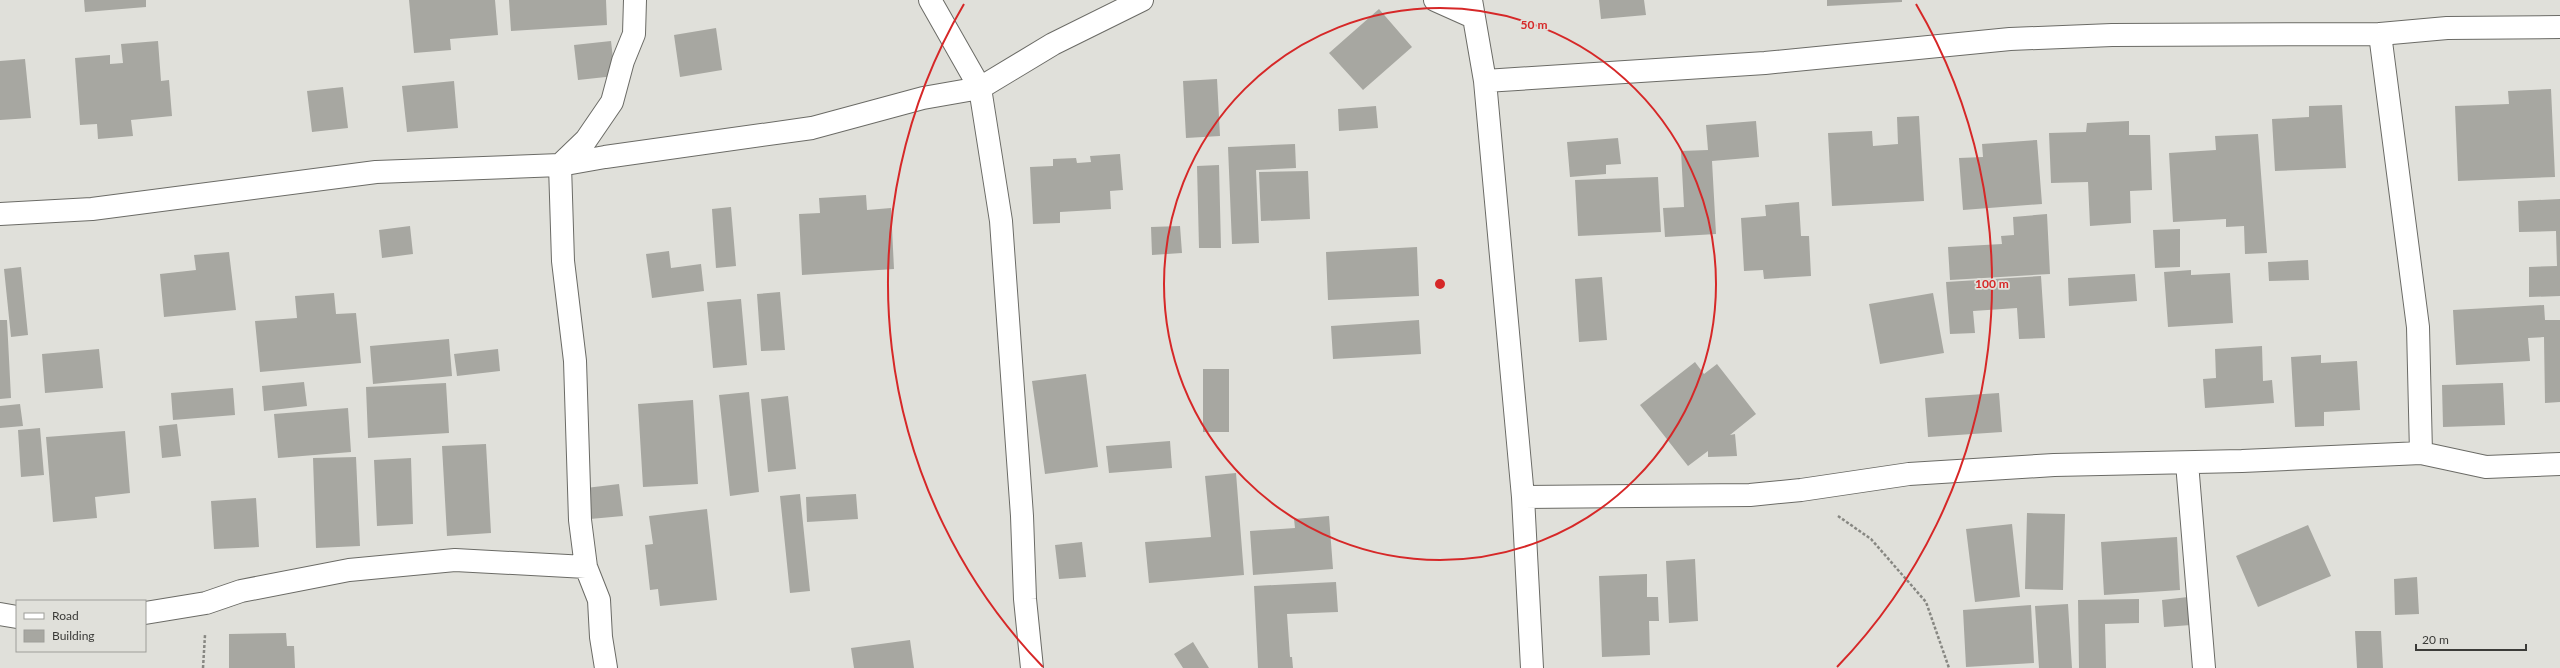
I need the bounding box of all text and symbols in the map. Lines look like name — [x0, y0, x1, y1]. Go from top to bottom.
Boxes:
text: 50 m — [1521, 17, 1547, 32]
text: 100 m — [1975, 276, 2009, 291]
centre of rings — [1433, 277, 1447, 291]
legend — [16, 600, 146, 652]
text: Road — [52, 608, 79, 623]
scale bar — [2416, 626, 2526, 652]
text: Building — [52, 628, 95, 643]
text: 20 m — [2422, 632, 2449, 647]

